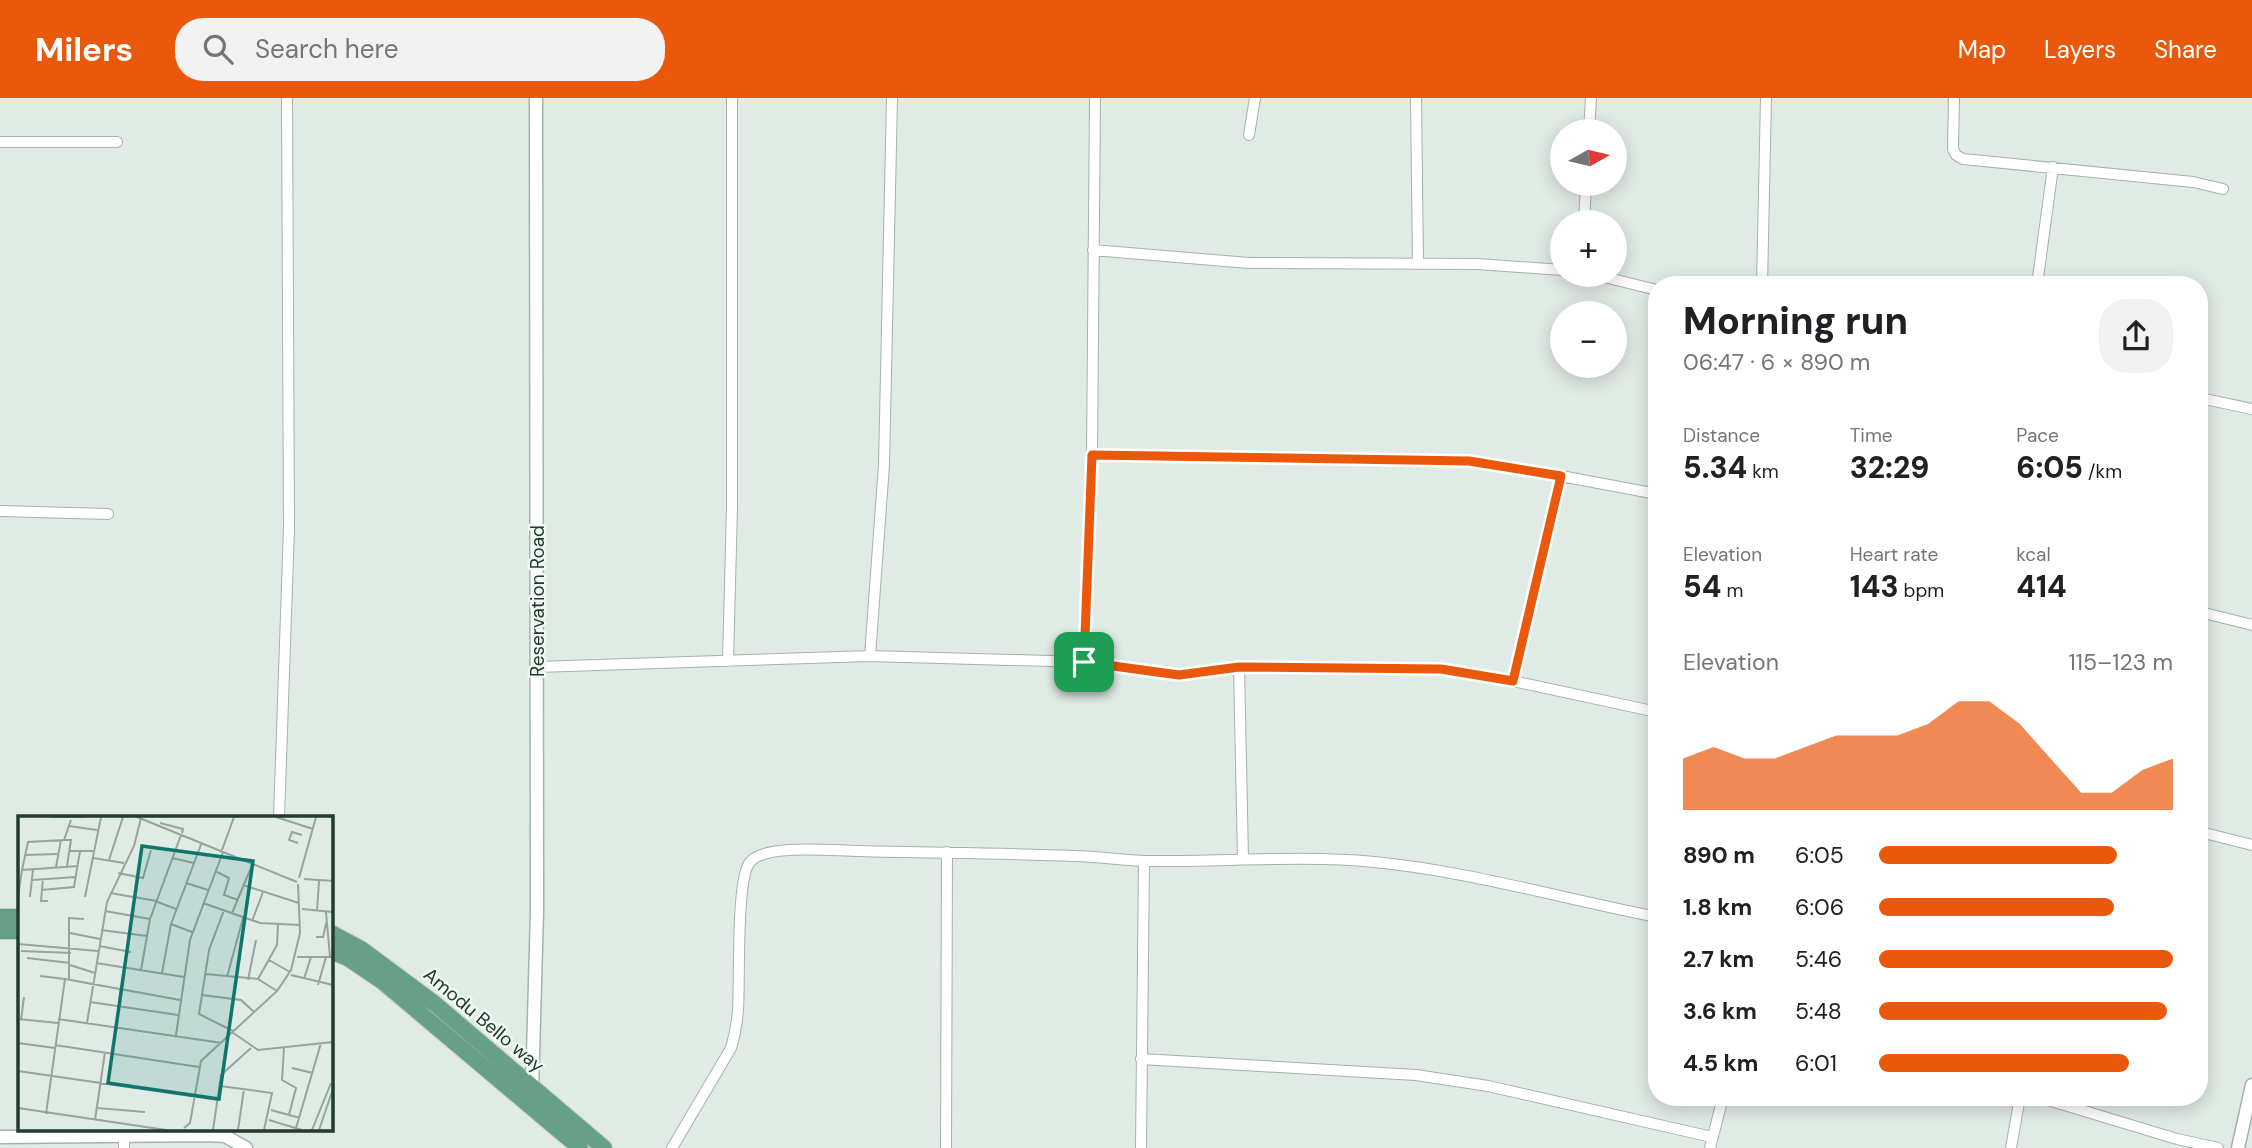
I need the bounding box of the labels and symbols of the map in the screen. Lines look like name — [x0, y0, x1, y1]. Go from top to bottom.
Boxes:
north arrow — [1550, 119, 1628, 196]
street label: Reservation Road — [525, 525, 550, 677]
pin — [1054, 632, 1114, 692]
inset map — [18, 816, 332, 1130]
street label: Amodu Bello way — [418, 962, 550, 1078]

